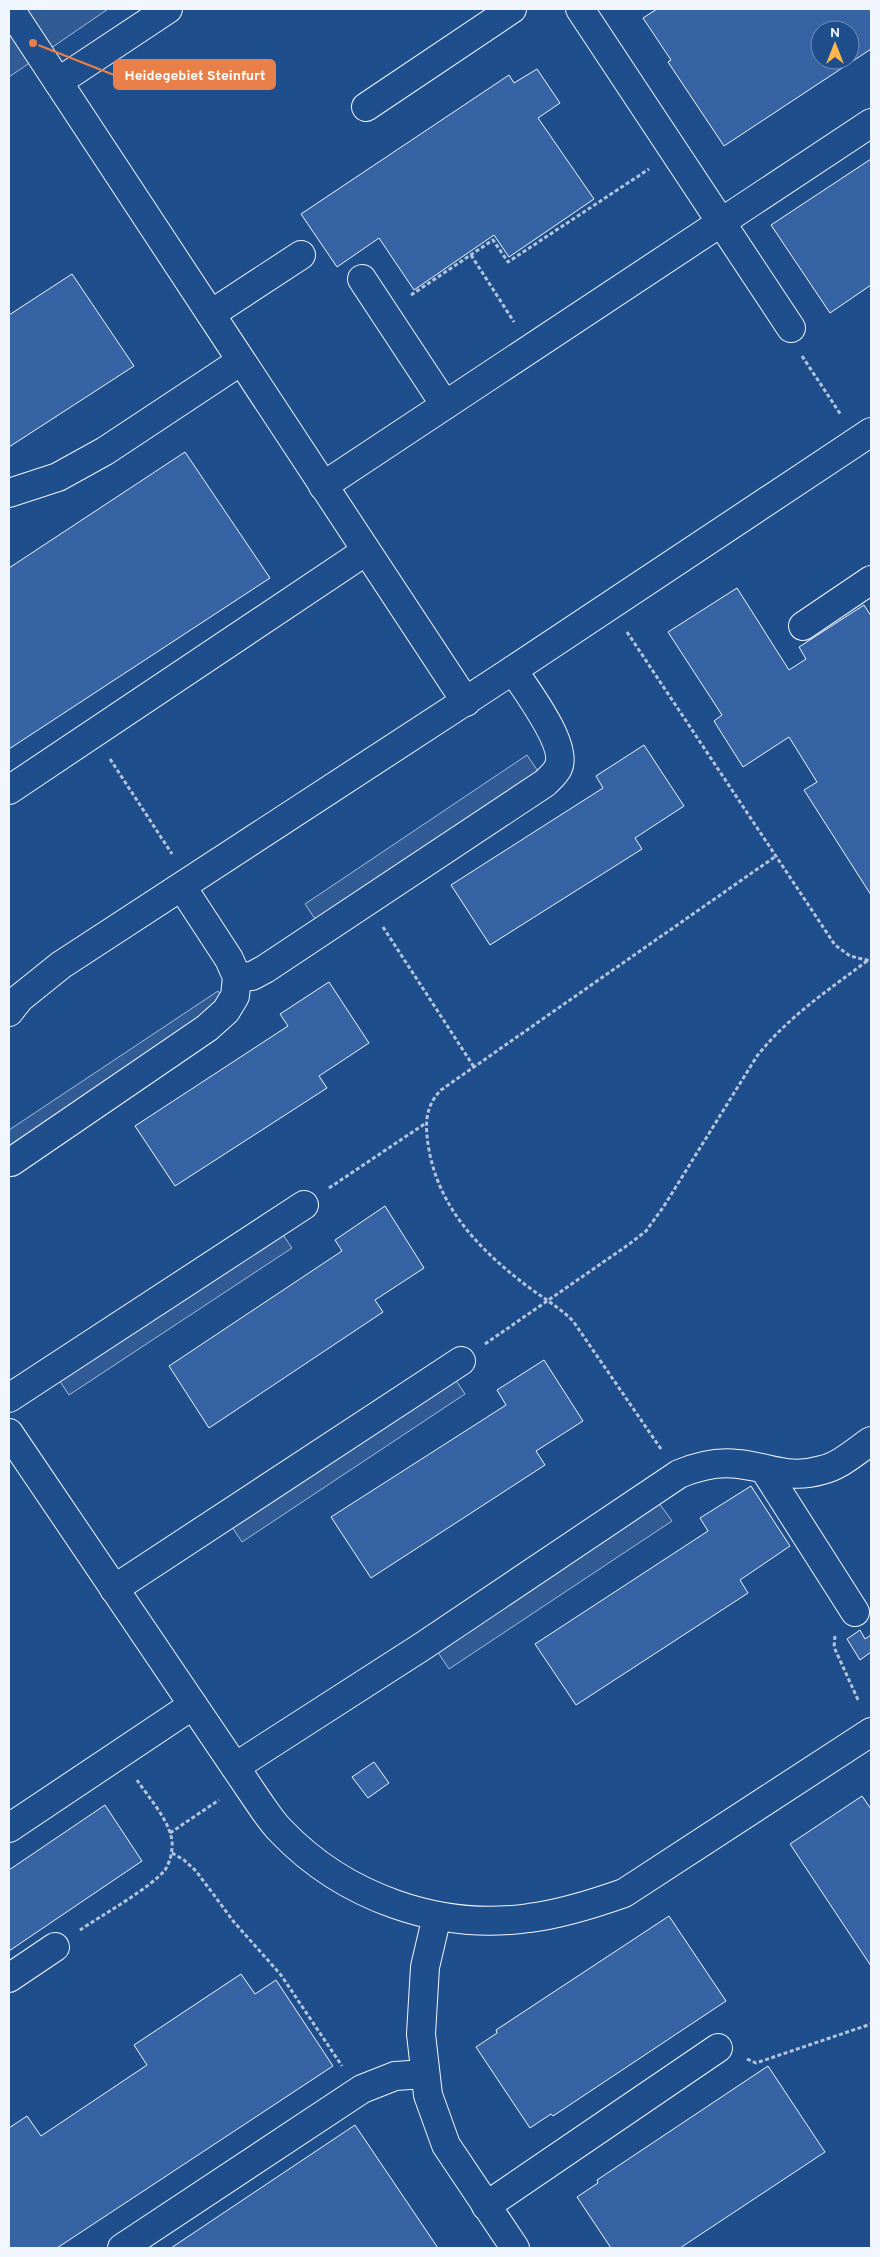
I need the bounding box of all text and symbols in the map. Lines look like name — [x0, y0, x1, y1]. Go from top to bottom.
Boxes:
north arrow — [810, 20, 860, 70]
text: N — [830, 25, 840, 42]
callout: Heidegebiet Steinfurt — [114, 60, 275, 89]
text: Heidegebiet Steinfurt — [125, 68, 265, 85]

